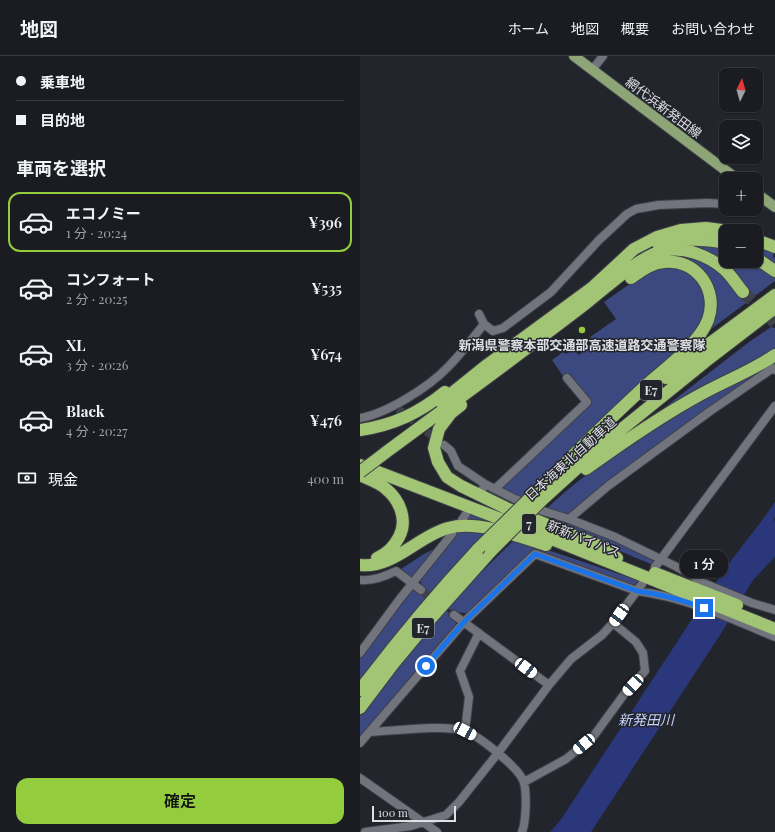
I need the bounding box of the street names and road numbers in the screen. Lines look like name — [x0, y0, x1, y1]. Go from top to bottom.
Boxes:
street label: 網代浜新発田線 — [623, 73, 705, 141]
road number: E7 — [640, 380, 662, 400]
street label: 日本海東北自動車道 — [521, 413, 619, 503]
road number: 7 — [522, 514, 536, 534]
street label: 新新バイパス — [545, 516, 623, 560]
road number: E7 — [412, 618, 434, 638]

